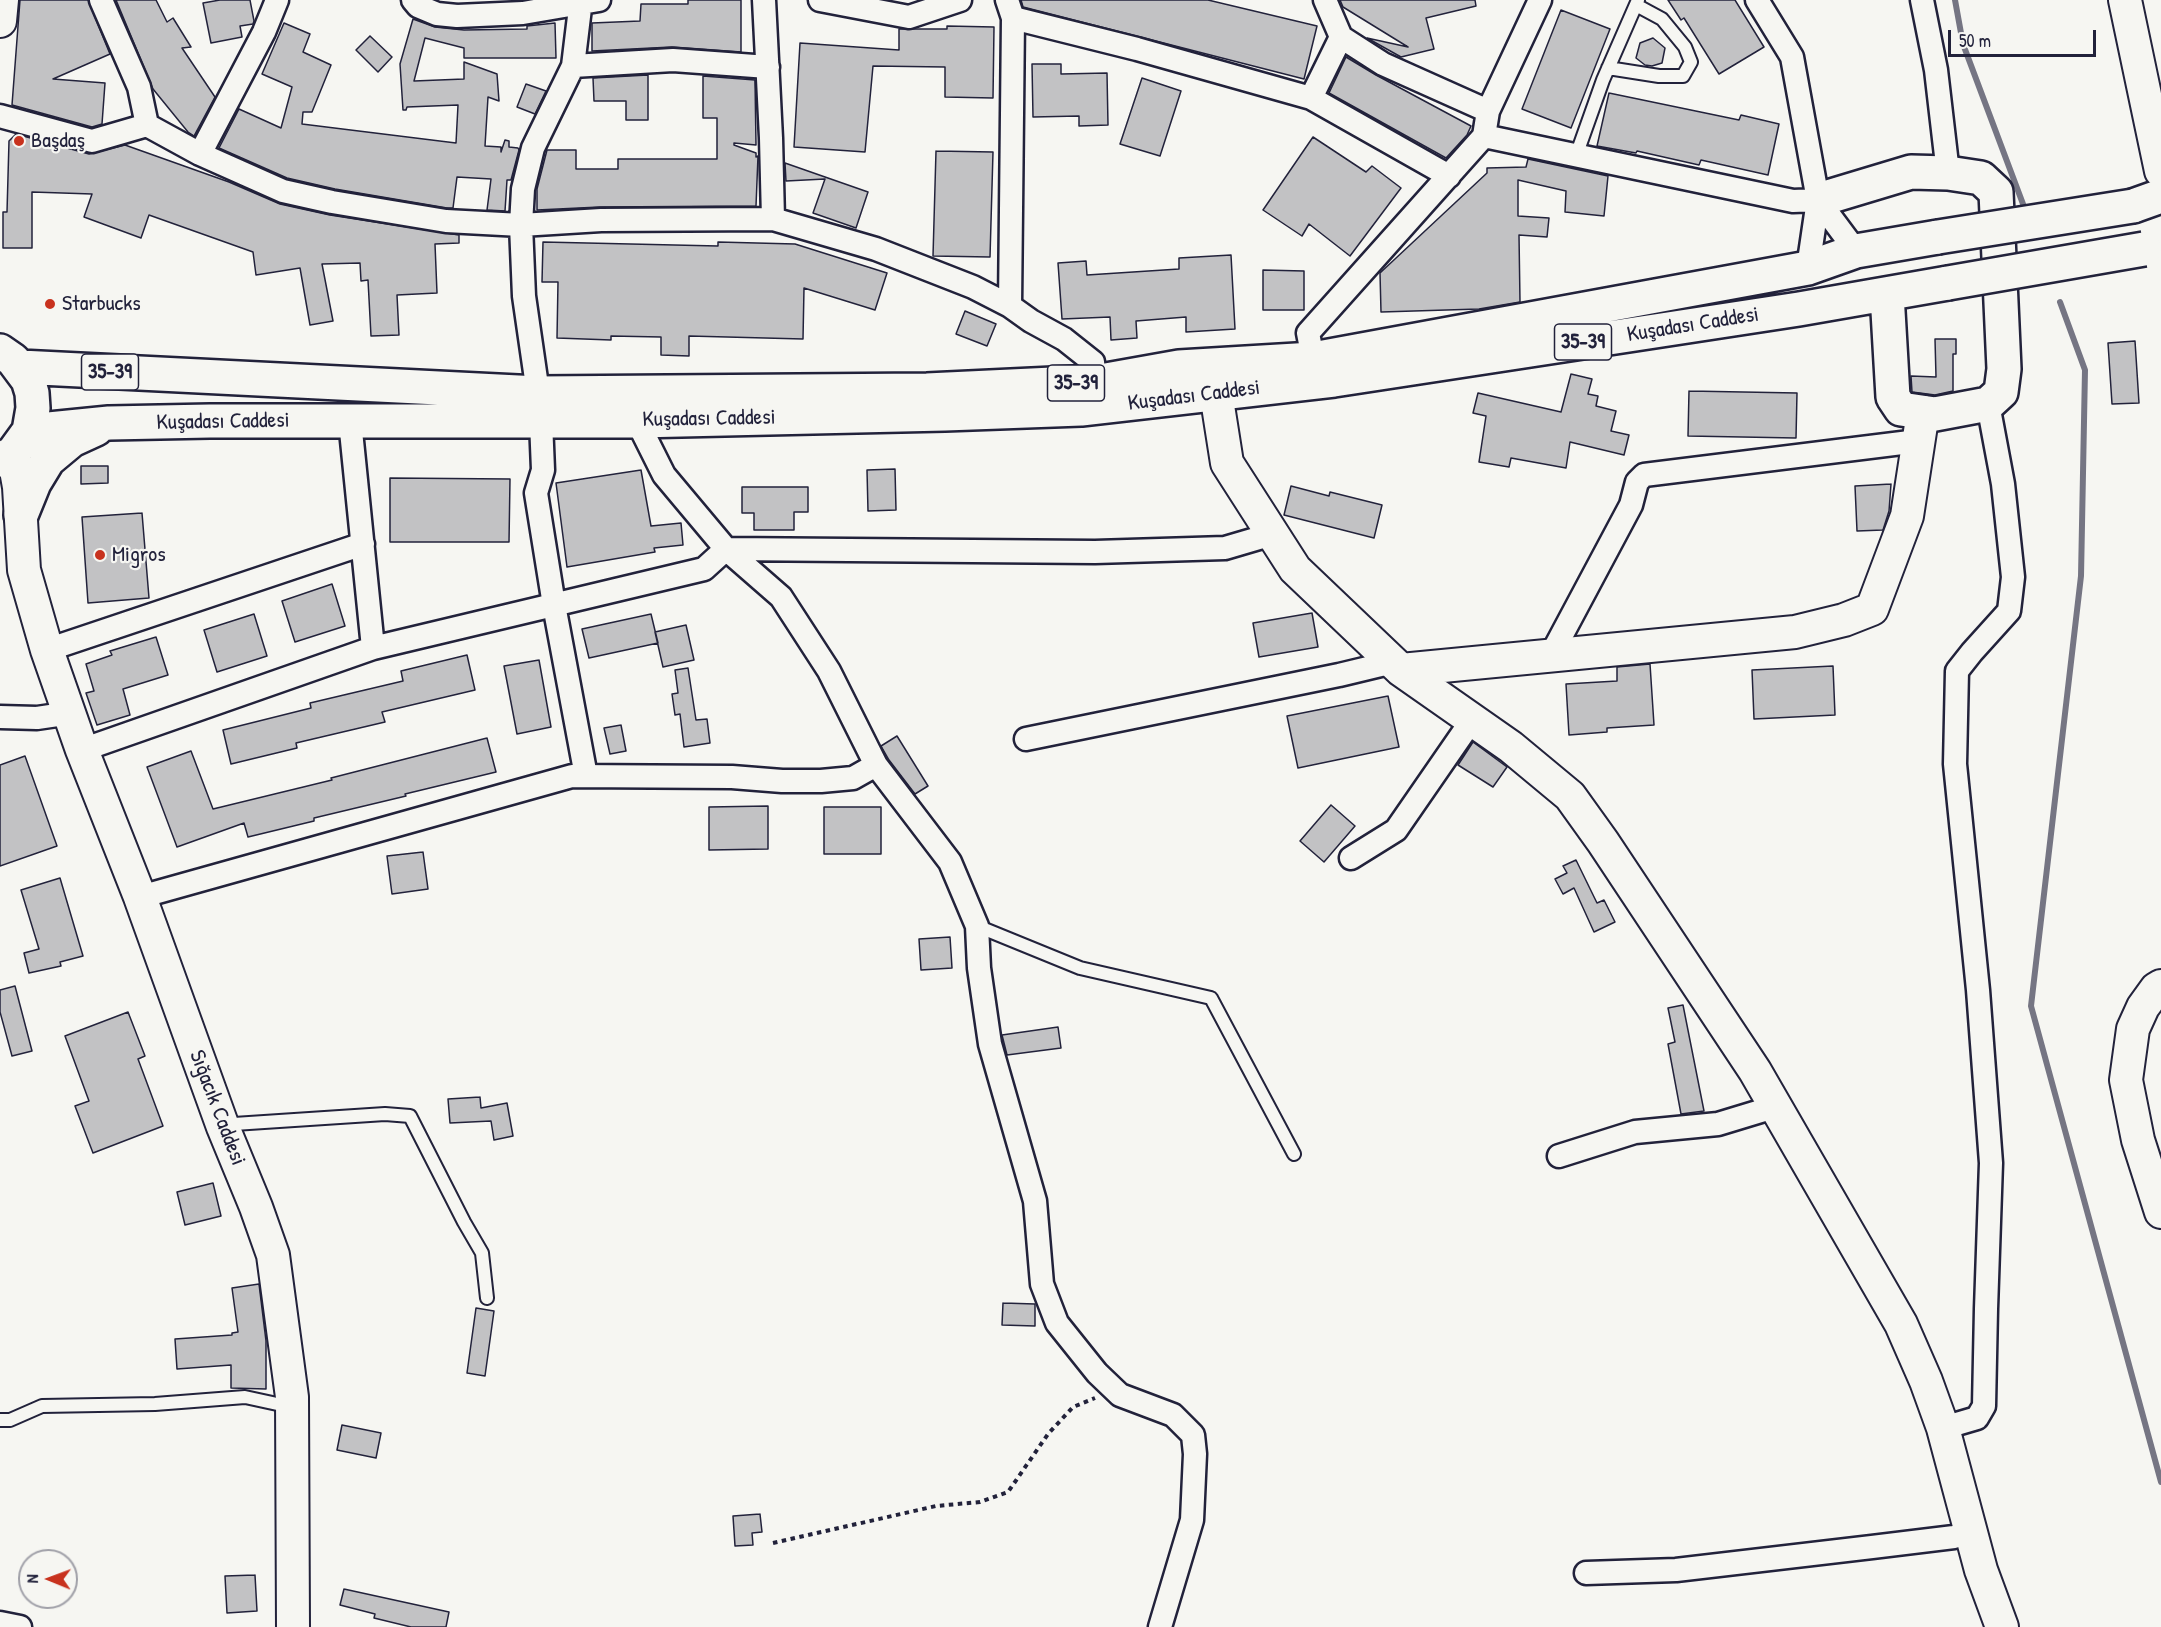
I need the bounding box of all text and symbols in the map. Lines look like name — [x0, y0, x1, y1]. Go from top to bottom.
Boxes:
scale bar — [1951, 18, 2100, 56]
text: 50 m — [1959, 28, 1991, 53]
place label: Başdaş — [31, 128, 85, 154]
marker: Başdaş — [12, 134, 26, 148]
place label: Starbucks — [62, 291, 141, 317]
marker: Starbucks — [43, 297, 57, 311]
street label: Kuşadası Caddesi — [1625, 302, 1761, 348]
road number: 35-39 — [1554, 324, 1612, 360]
road number: 35-39 — [82, 354, 138, 390]
road number: 35-39 — [1048, 365, 1104, 401]
street label: Kuşadası Caddesi — [1126, 375, 1262, 417]
street label: Kuşadası Caddesi — [642, 405, 776, 433]
street label: Kuşadası Caddesi — [156, 408, 290, 436]
place label: Migros — [112, 542, 166, 568]
marker: Migros — [93, 548, 107, 562]
street label: Sığacık Caddesi — [183, 1047, 251, 1169]
north arrow — [18, 1549, 78, 1609]
text: N — [21, 1574, 43, 1583]

